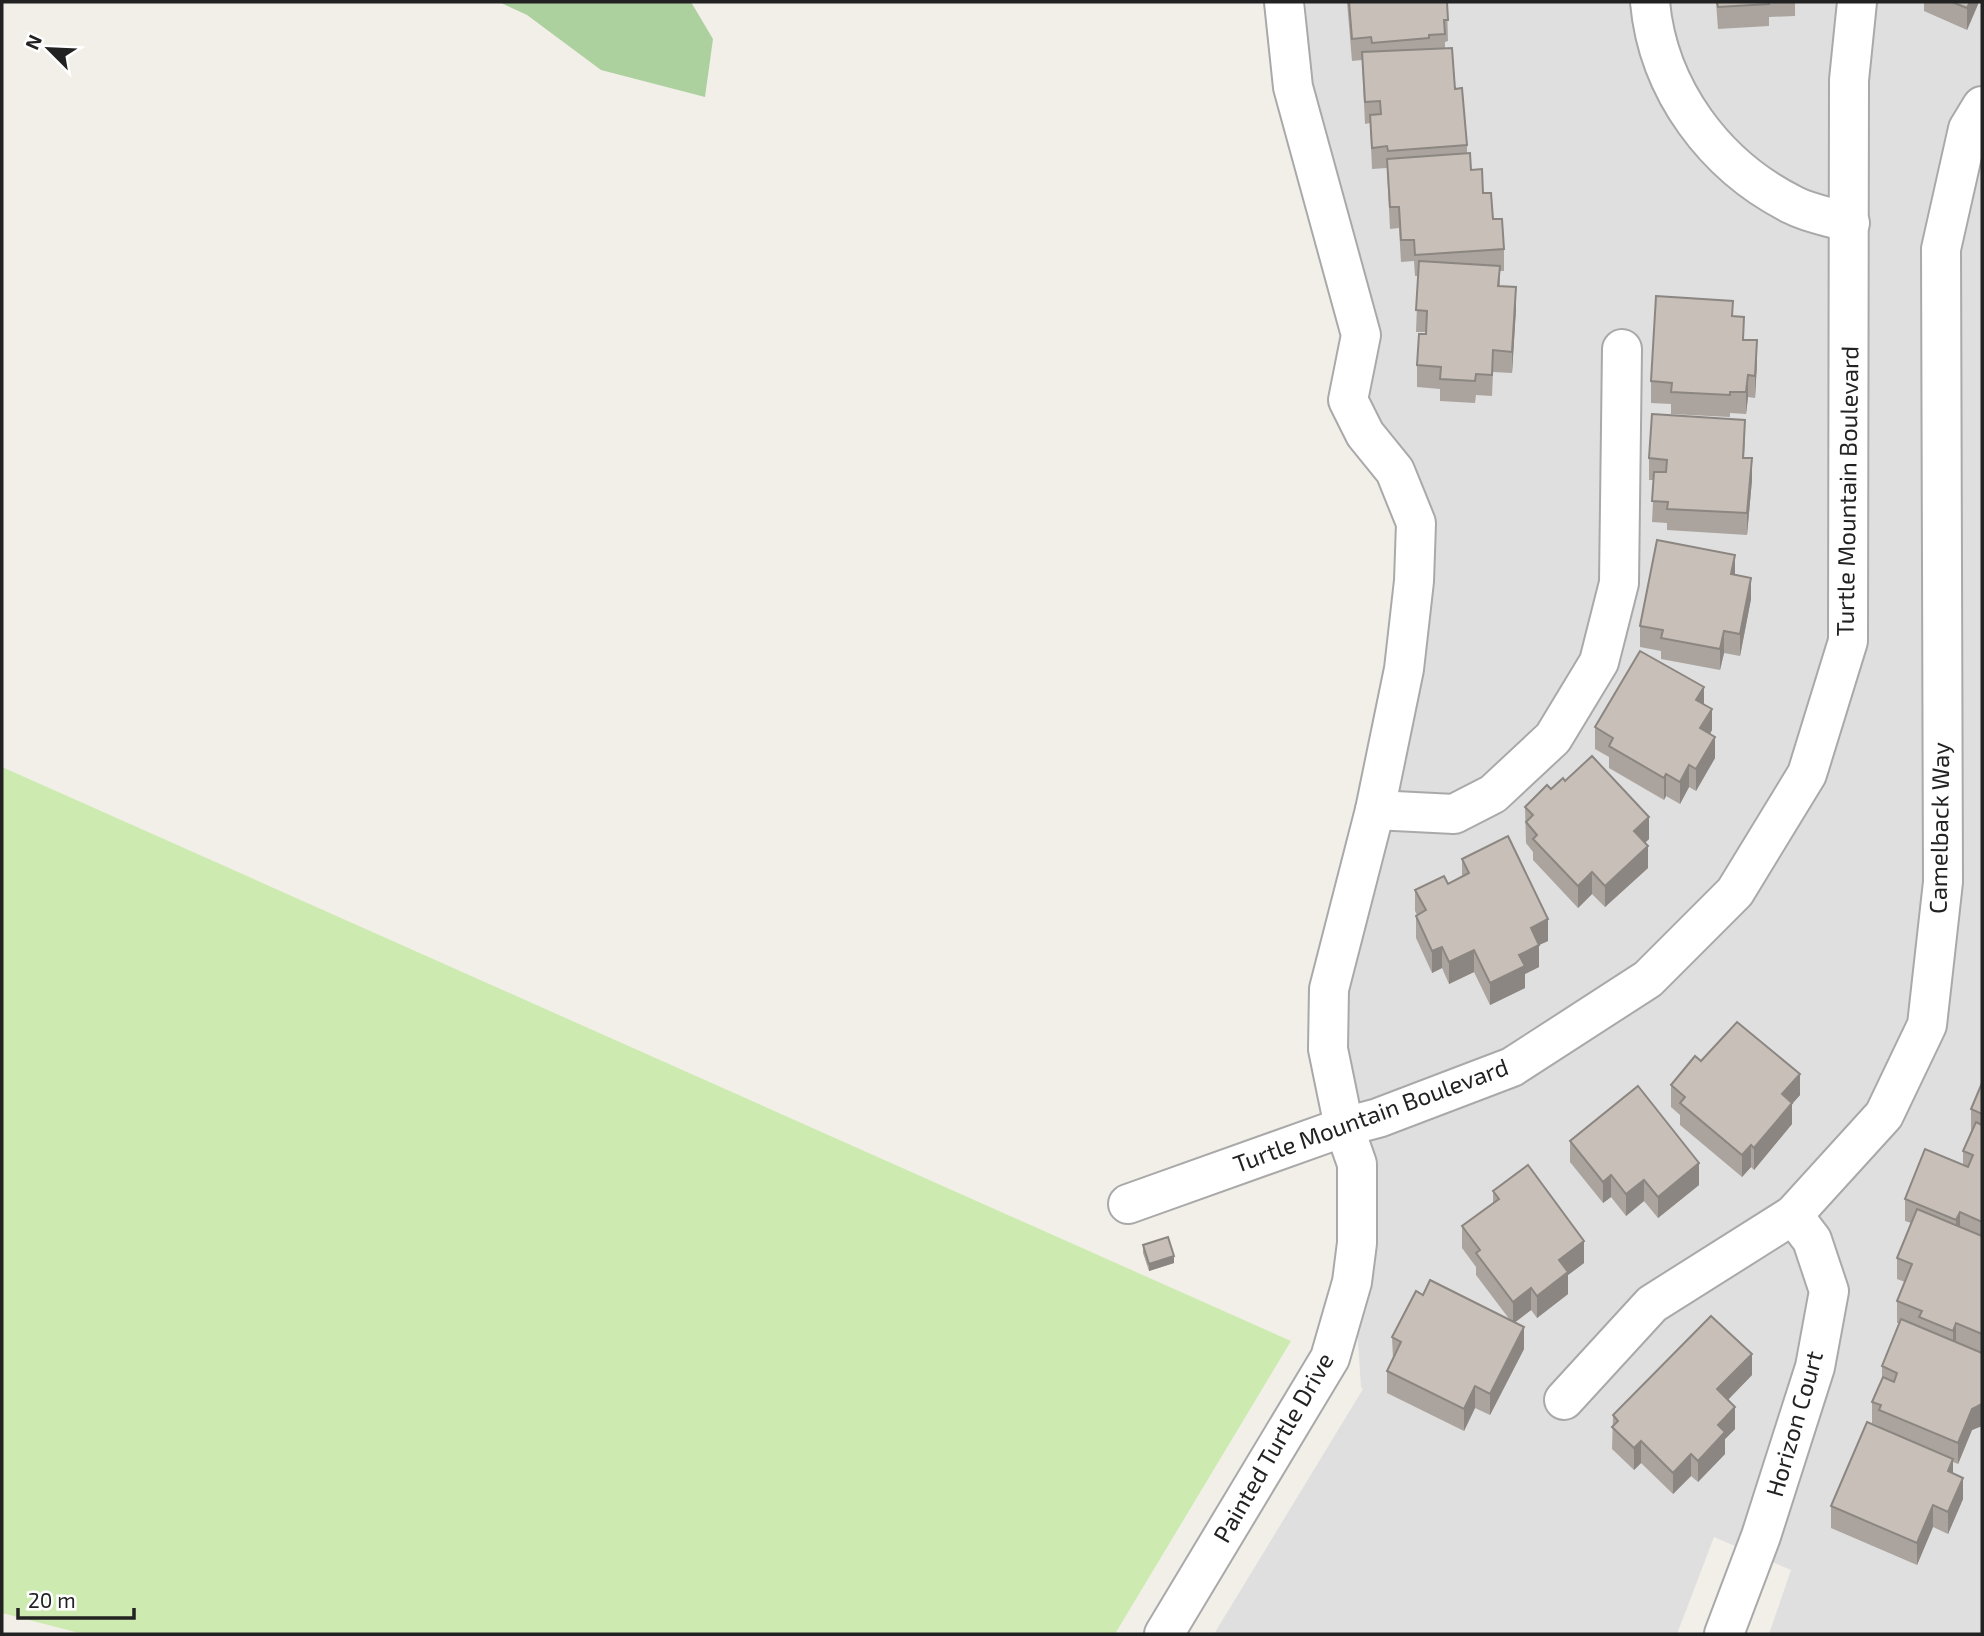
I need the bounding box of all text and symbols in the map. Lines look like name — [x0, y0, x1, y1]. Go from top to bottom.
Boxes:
north arrow — [14, 14, 84, 84]
text: N — [20, 31, 46, 53]
street label: Turtle Mountain Boulevard — [1829, 345, 1864, 636]
street label: Camelback Way — [1923, 742, 1955, 914]
street label: Turtle Mountain Boulevard — [1229, 1051, 1512, 1178]
street label: Painted Turtle Drive — [1207, 1347, 1339, 1547]
street label: Horizon Court — [1759, 1347, 1828, 1500]
scale bar — [18, 1576, 133, 1620]
text: 20 m — [28, 1587, 76, 1612]

